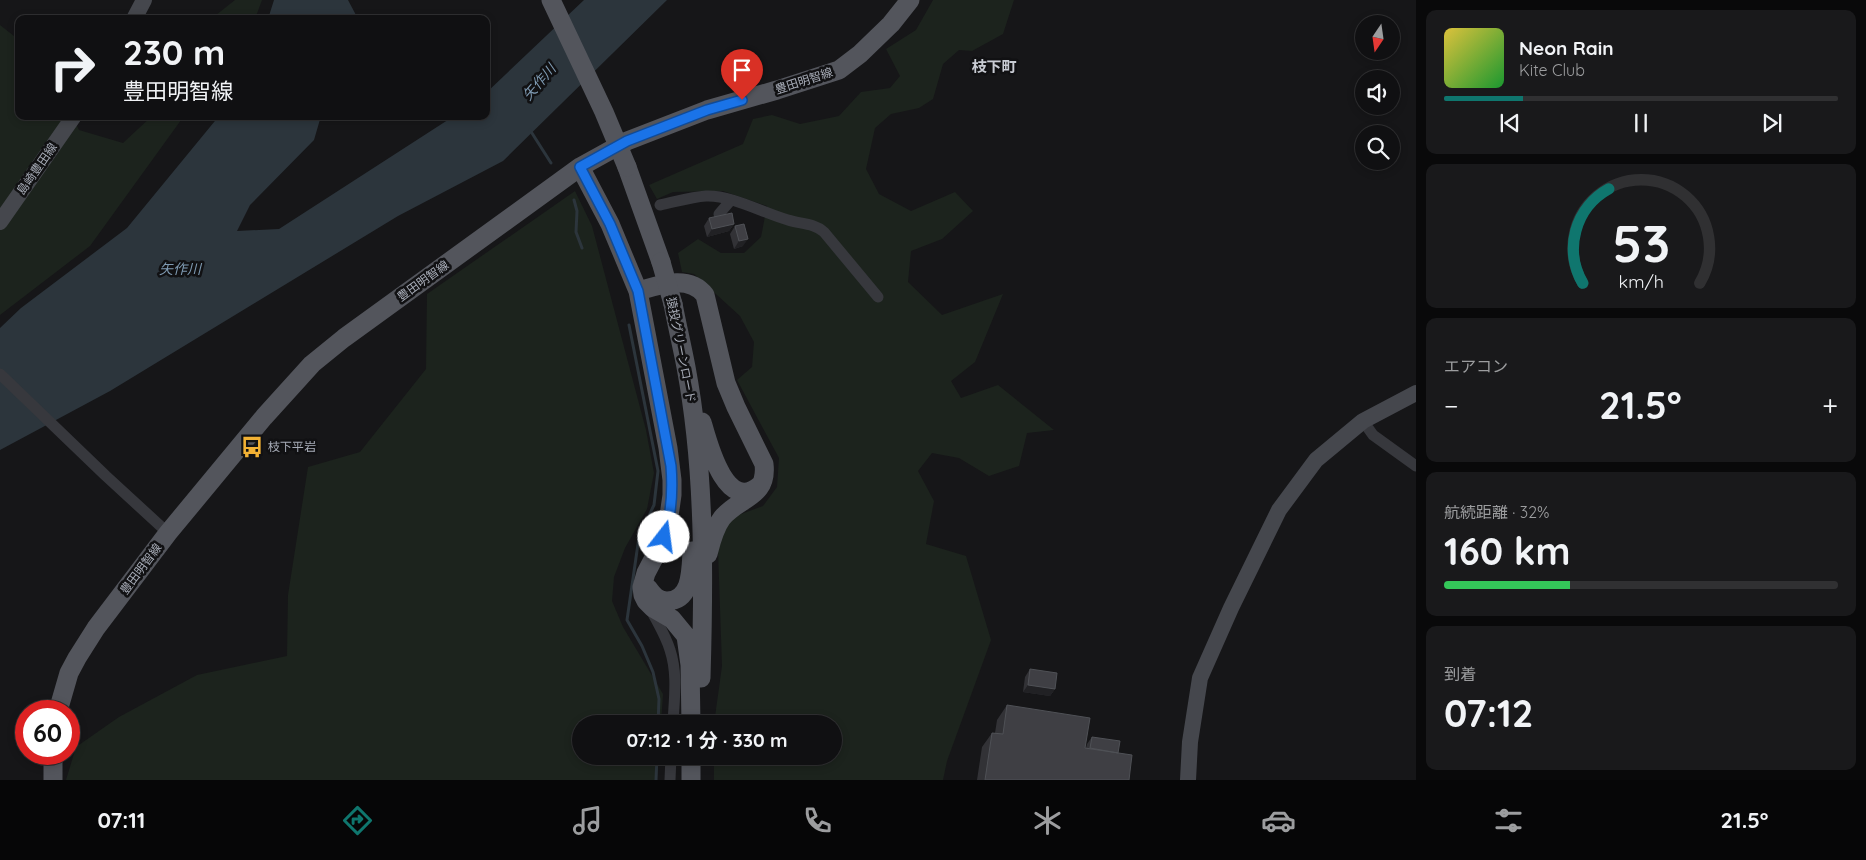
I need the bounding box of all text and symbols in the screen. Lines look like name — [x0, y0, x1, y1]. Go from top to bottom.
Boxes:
north arrow — [1355, 15, 1400, 60]
map controls — [1355, 15, 1400, 170]
text: 230 m — [123, 30, 225, 74]
icon: right — [40, 35, 105, 100]
text: Neon Rain — [1519, 36, 1614, 60]
pin — [721, 49, 763, 100]
icon: arrive — [728, 56, 756, 84]
district label: 枝下町 — [971, 57, 1017, 76]
water label: 矢作川 — [518, 59, 561, 104]
text: Kite Club — [1519, 60, 1585, 80]
street label: 豊田明智線 — [773, 64, 835, 97]
button: sound — [1355, 70, 1400, 115]
text: 豊田明智線 — [123, 77, 233, 105]
icon: previous — [1496, 109, 1524, 137]
icon: pause — [1627, 109, 1655, 137]
icon: next — [1758, 109, 1786, 137]
button: search — [1355, 125, 1400, 170]
street label: 島崎豊田線 — [13, 140, 60, 198]
text: 53 — [1612, 210, 1670, 275]
street label: 豊田明智線 — [394, 257, 451, 304]
water label: 矢作川 — [159, 260, 203, 278]
text: km/h — [1618, 270, 1664, 292]
street label: 猿投グリーンロード — [664, 296, 699, 404]
text: エアコン — [1444, 356, 1508, 376]
text: 21.5° — [1599, 381, 1682, 429]
text: − — [1444, 388, 1459, 423]
text: + — [1822, 388, 1838, 423]
bus stop icon: 枝下平岩 — [239, 434, 265, 460]
place label: 枝下平岩 — [268, 439, 316, 454]
text: 航続距離 · 32% — [1444, 502, 1550, 522]
position arrow — [637, 510, 689, 562]
text: 160 km — [1444, 527, 1570, 575]
street label: 豊田明智線 — [117, 540, 165, 597]
text: 到着 — [1444, 664, 1476, 684]
text: 07:12 — [1444, 689, 1533, 737]
speed limit sign: 60 — [15, 700, 80, 765]
text: 07:12 · 1 分 · 330 m — [626, 728, 788, 752]
icon: directions — [340, 803, 375, 838]
icon: music — [570, 803, 605, 838]
icon: phone — [800, 803, 835, 838]
icon: climate — [1030, 803, 1065, 838]
icon: car — [1261, 803, 1296, 838]
icon: filters — [1491, 803, 1526, 838]
text: 07:11 — [98, 806, 145, 834]
text: 21.5° — [1721, 806, 1768, 834]

